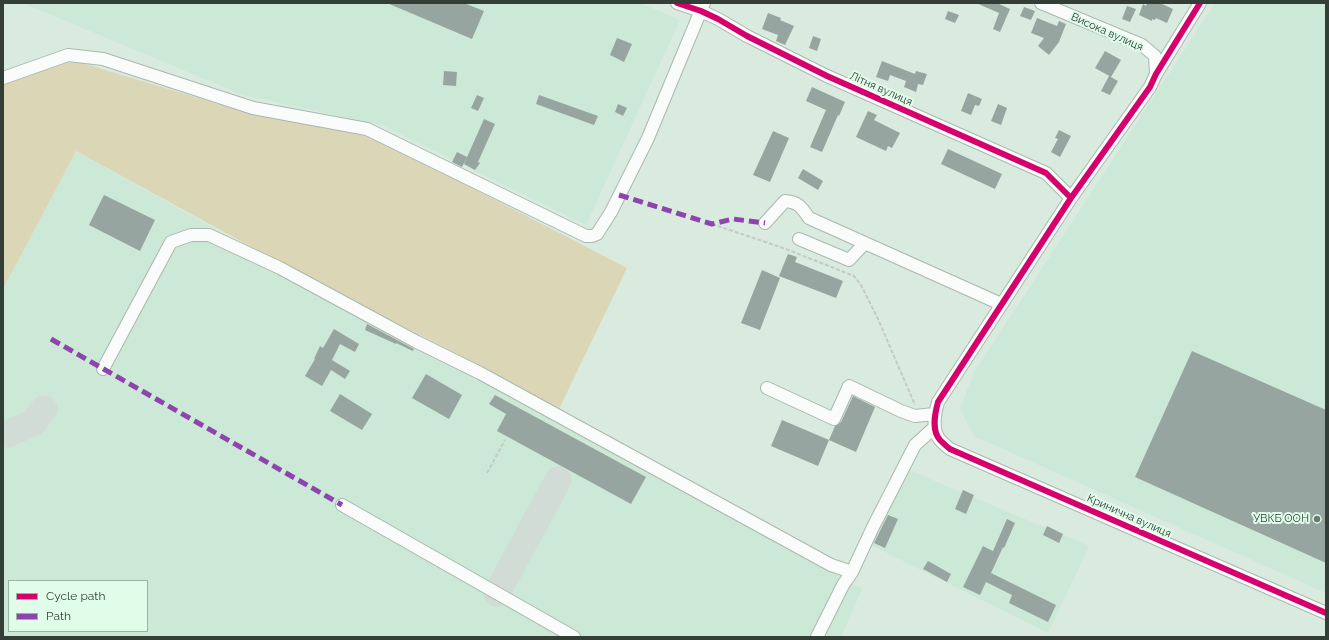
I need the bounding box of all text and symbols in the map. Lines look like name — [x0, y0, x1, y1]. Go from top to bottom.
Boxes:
street label: Висока вулиця — [1069, 10, 1145, 54]
street label: Літня вулиця — [848, 69, 914, 109]
street label: Кринична вулиця — [1085, 491, 1173, 541]
place label: УВКБ ООН — [1253, 512, 1309, 526]
marker: УВКБ ООН — [1312, 514, 1322, 524]
legend — [8, 580, 148, 632]
text: Cycle path — [46, 589, 105, 603]
text: Path — [46, 609, 71, 623]

